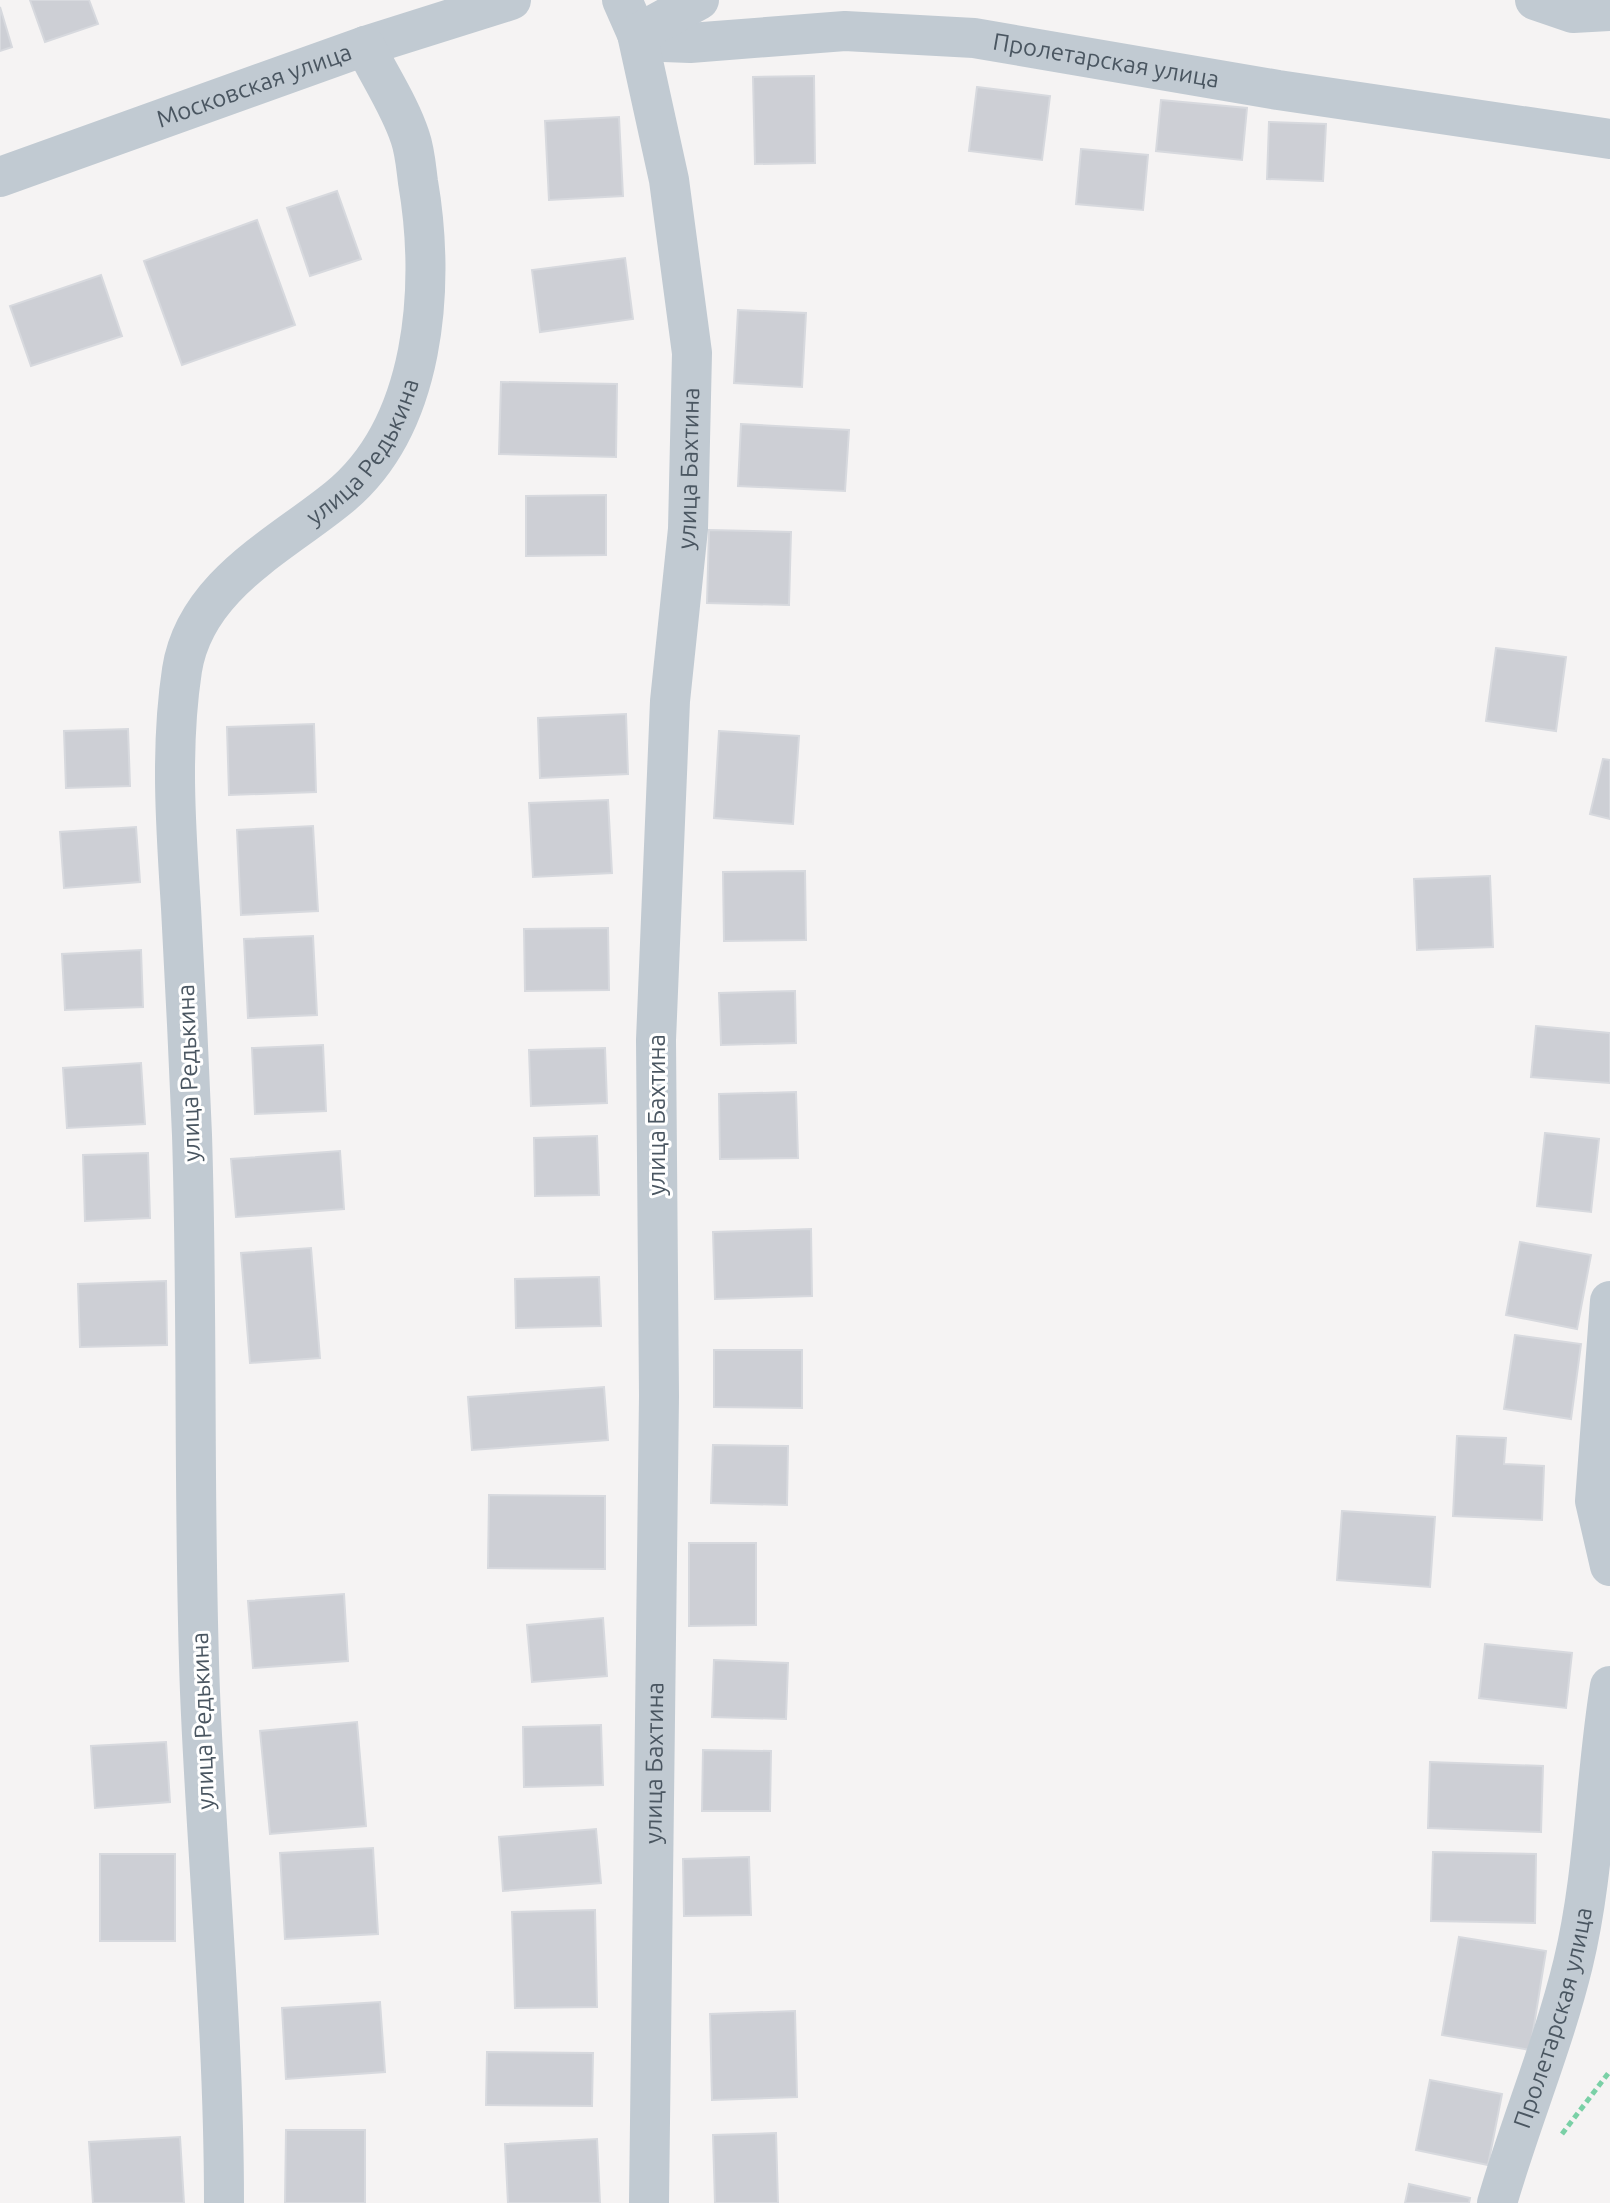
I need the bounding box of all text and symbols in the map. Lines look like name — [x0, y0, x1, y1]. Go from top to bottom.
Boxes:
street label: Пролетарская улица — [991, 27, 1221, 93]
street label: Московская улица — [153, 38, 355, 133]
street label: улица Редькина — [301, 375, 424, 530]
street label: улица Бахтина — [672, 387, 704, 550]
street label: улица Редькина — [172, 984, 205, 1162]
street label: улица Бахтина — [643, 1034, 670, 1196]
street label: улица Редькина — [186, 1632, 219, 1810]
street label: улица Бахтина — [639, 1682, 668, 1844]
street label: Пролетарская улица — [1508, 1905, 1597, 2132]

